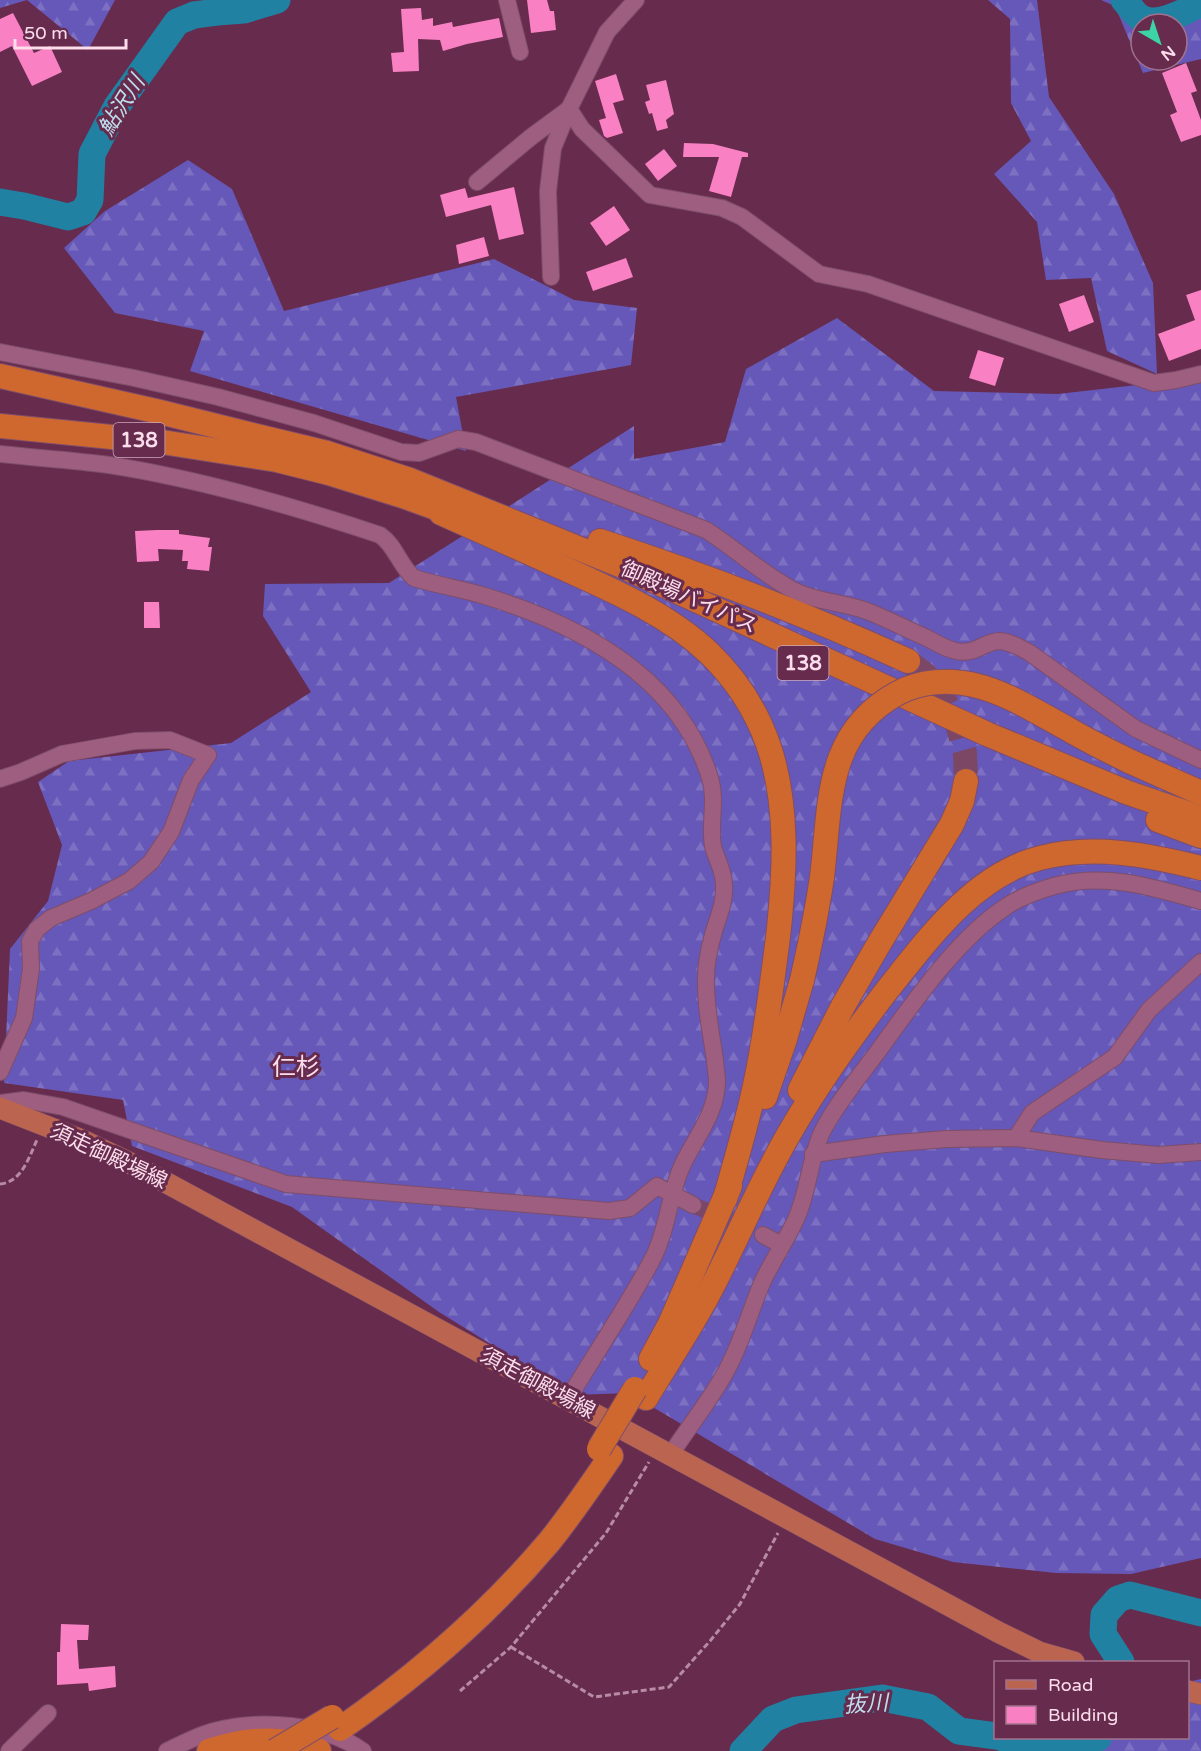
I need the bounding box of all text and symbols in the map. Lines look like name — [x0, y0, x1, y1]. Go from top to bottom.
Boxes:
scale bar — [15, 12, 126, 50]
north arrow — [1129, 12, 1189, 72]
text: 50 m — [24, 22, 68, 44]
text: N — [1157, 41, 1179, 65]
water label: 鮎沢川 — [93, 69, 151, 140]
road number: 138 — [114, 423, 164, 457]
street label: 御殿場バイパス — [617, 556, 761, 639]
road number: 138 — [778, 646, 828, 680]
district label: 仁杉 — [272, 1053, 320, 1082]
street label: 須走御殿場線 — [46, 1118, 171, 1194]
street label: 須走御殿場線 — [476, 1343, 599, 1424]
legend — [994, 1661, 1189, 1739]
text: Road — [1048, 1674, 1093, 1696]
water label: 抜川 — [843, 1690, 891, 1718]
text: Building — [1048, 1704, 1118, 1726]

